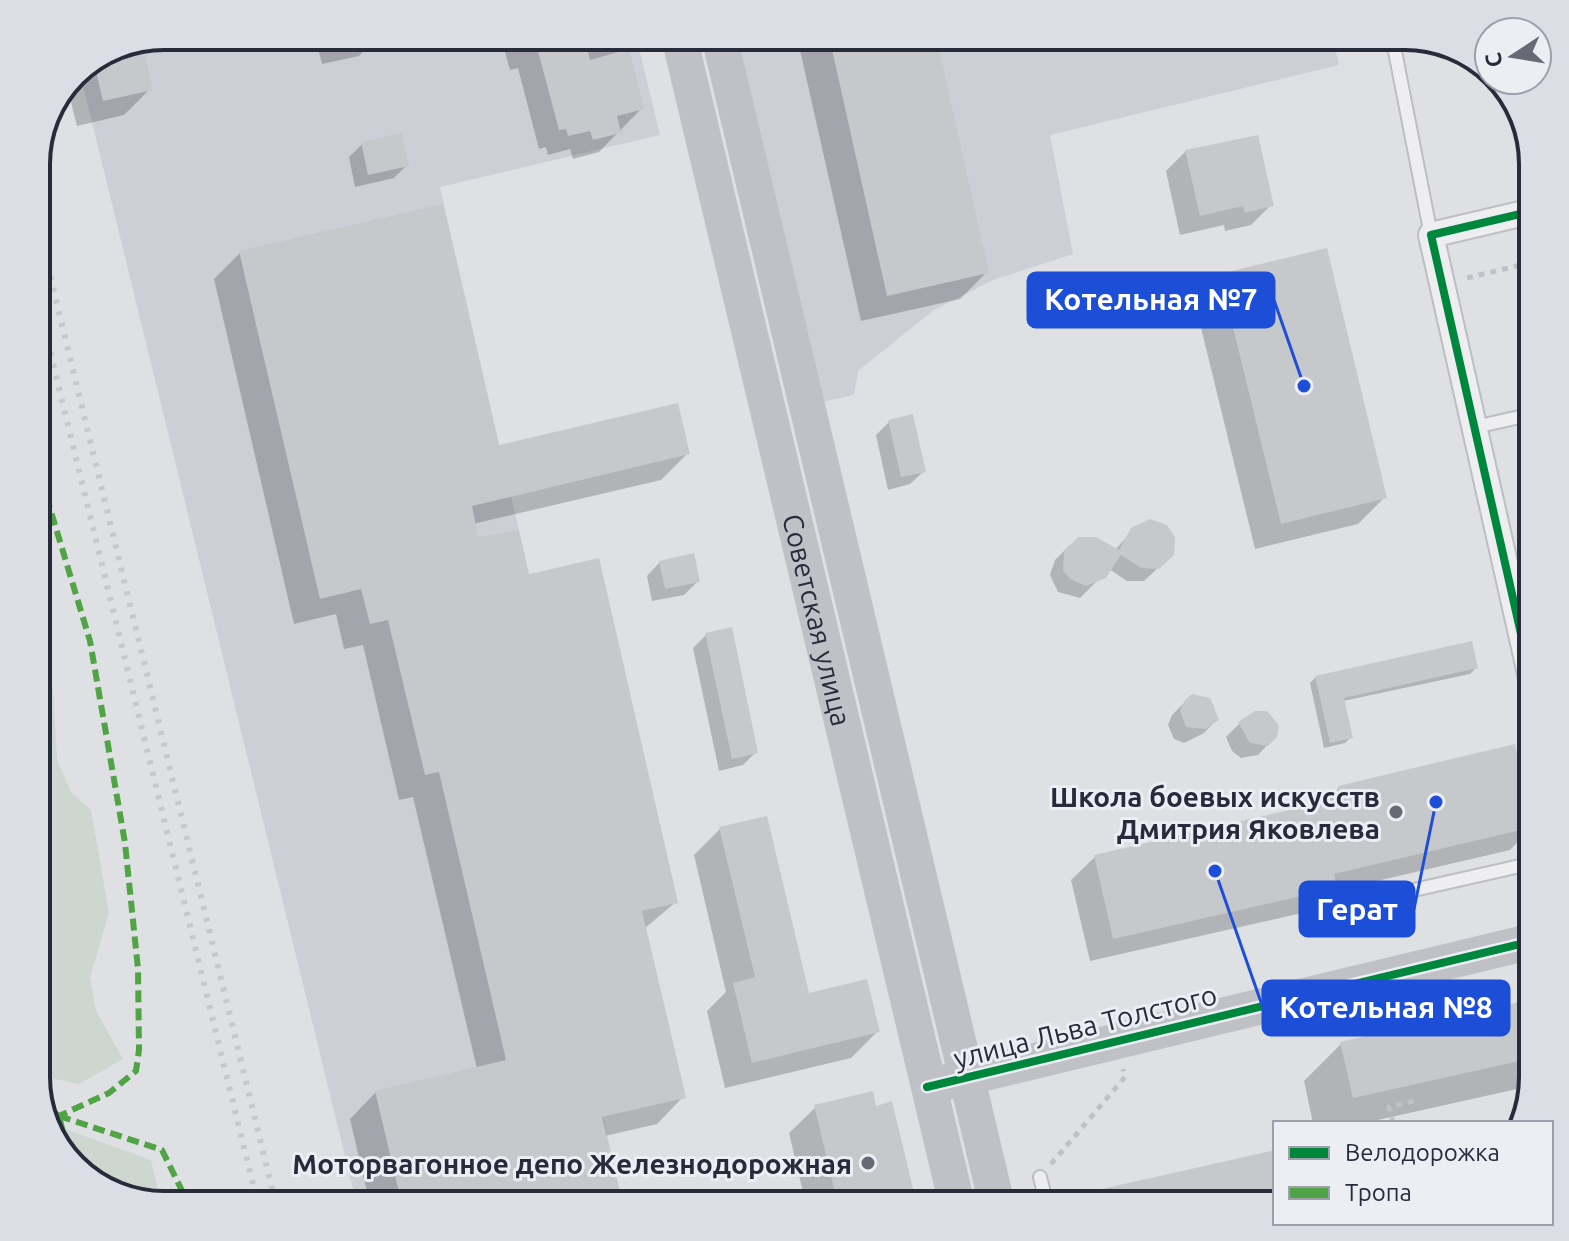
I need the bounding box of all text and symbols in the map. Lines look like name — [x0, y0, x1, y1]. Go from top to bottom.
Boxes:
north arrow — [1473, 16, 1553, 96]
text: С — [1479, 51, 1507, 70]
callout: Котельная №7 — [1028, 273, 1274, 327]
text: Котельная №7 — [1044, 282, 1258, 316]
street label: Советская улица — [778, 511, 858, 729]
place label: Школа боевых искусств Дмитрия Яковлева — [1050, 781, 1380, 844]
marker: Школа боевых искусств Дмитрия Яковлева — [1387, 803, 1405, 821]
callout: Герат — [1300, 882, 1414, 936]
text: Герат — [1316, 892, 1398, 926]
street label: улица Льва Толстого — [950, 978, 1220, 1074]
callout: Котельная №8 — [1263, 981, 1509, 1035]
text: Котельная №8 — [1279, 990, 1493, 1024]
legend — [1273, 1121, 1553, 1225]
text: Велодорожка — [1345, 1139, 1500, 1166]
place label: Моторвагонное депо Железнодорожная — [292, 1148, 852, 1179]
marker: Моторвагонное депо Железнодорожная — [859, 1154, 877, 1172]
text: Тропа — [1345, 1179, 1412, 1206]

